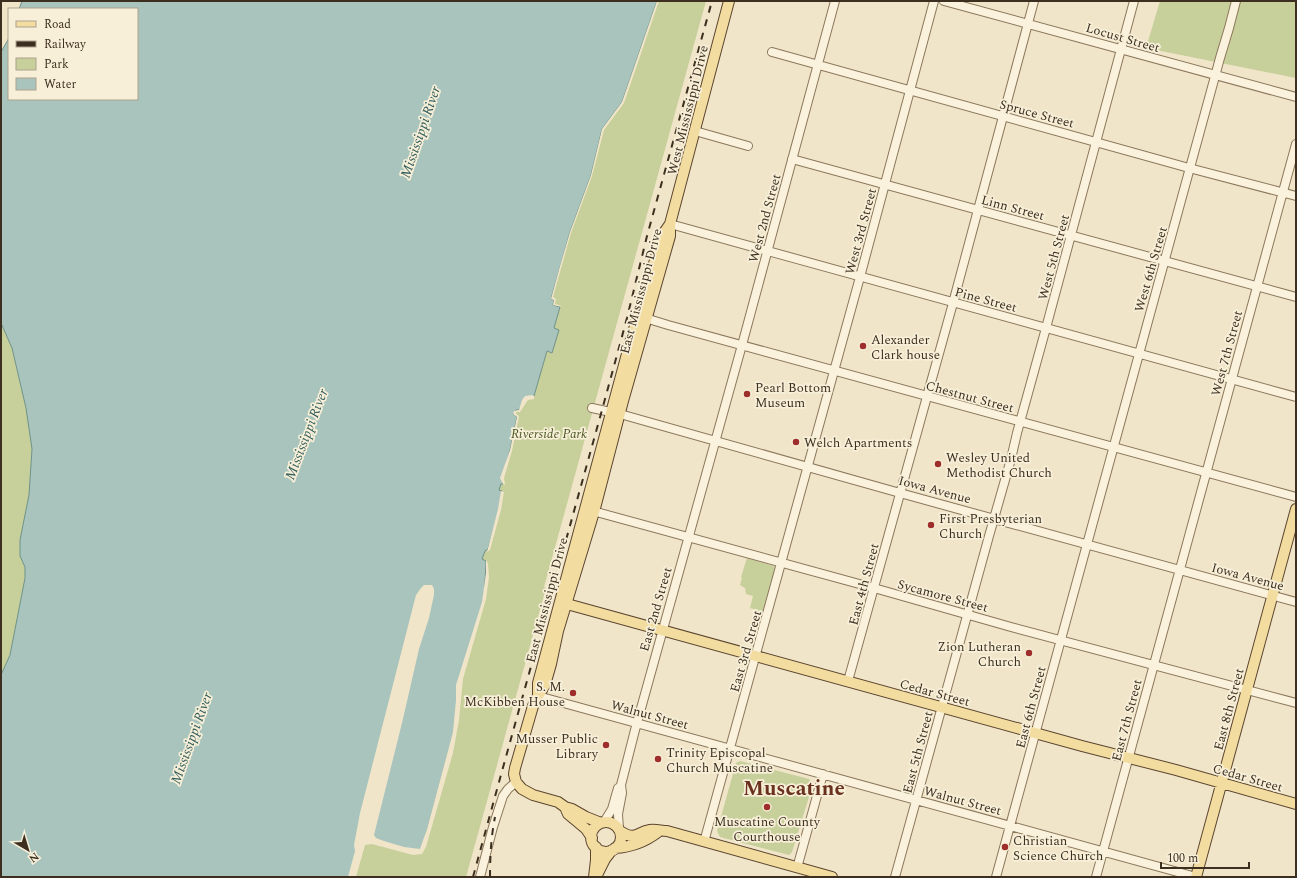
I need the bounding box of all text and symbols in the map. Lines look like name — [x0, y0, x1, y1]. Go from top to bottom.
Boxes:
legend — [8, 8, 138, 100]
text: Road — [44, 15, 71, 34]
street label: Locust Street — [1083, 18, 1163, 58]
text: Railway — [44, 35, 87, 54]
street label: West Mississippi Drive — [662, 43, 714, 177]
text: Park — [44, 55, 69, 74]
text: Water — [44, 75, 76, 94]
water label: Mississippi River — [395, 83, 446, 181]
street label: Spruce Street — [997, 94, 1077, 134]
street label: West 2nd Street — [744, 171, 786, 265]
street label: West 3rd Street — [840, 186, 882, 277]
street label: Linn Street — [979, 190, 1047, 226]
street label: West 5th Street — [1033, 212, 1075, 302]
street label: West 6th Street — [1129, 224, 1173, 314]
street label: East Mississippi Drive — [615, 226, 667, 356]
street label: Pine Street — [952, 282, 1019, 318]
street label: West 7th Street — [1206, 308, 1248, 398]
place label: Alexander Clark house — [871, 330, 940, 365]
marker: Alexander Clark house — [858, 341, 868, 351]
street label: Chestnut Street — [924, 376, 1016, 418]
place label: Pearl Bottom Museum — [755, 378, 831, 413]
water label: Mississippi River — [279, 385, 334, 483]
marker: Pearl Bottom Museum — [742, 389, 752, 399]
park label: Riverside Park — [511, 424, 587, 444]
place label: Welch Apartments — [804, 433, 912, 453]
marker: Welch Apartments — [791, 437, 801, 447]
place label: Wesley United Methodist Church — [946, 448, 1052, 483]
marker: Wesley United Methodist Church — [933, 459, 943, 469]
street label: Iowa Avenue — [896, 471, 973, 509]
place label: First Presbyterian Church — [939, 509, 1043, 544]
marker: First Presbyterian Church — [926, 520, 936, 530]
street label: East Mississippi Drive — [521, 535, 573, 665]
street label: East 4th Street — [843, 541, 885, 628]
street label: Iowa Avenue — [1209, 558, 1286, 596]
street label: East 2nd Street — [634, 564, 678, 654]
street label: Sycamore Street — [895, 574, 991, 618]
street label: East 3rd Street — [725, 608, 767, 695]
place label: Zion Lutheran Church — [938, 637, 1021, 672]
marker: Zion Lutheran Church — [1024, 648, 1034, 658]
street label: East 6th Street — [1010, 664, 1052, 751]
street label: East 8th Street — [1208, 666, 1250, 753]
street label: Cedar Street — [897, 674, 972, 712]
place label: S. M. McKibben House — [465, 677, 565, 712]
street label: East 7th Street — [1106, 677, 1148, 764]
marker: S. M. McKibben House — [568, 688, 578, 698]
water label: Mississippi River — [165, 689, 218, 787]
street label: Walnut Street — [609, 695, 691, 735]
street label: East 5th Street — [897, 709, 939, 796]
place label: Musser Public Library — [515, 729, 599, 764]
marker: Musser Public Library — [601, 740, 611, 750]
place label: Trinity Episcopal Church Muscatine — [666, 743, 773, 778]
marker: Trinity Episcopal Church Muscatine — [653, 754, 663, 764]
street label: Cedar Street — [1210, 758, 1285, 798]
district label: Muscatine — [743, 773, 845, 805]
street label: Walnut Street — [922, 781, 1004, 821]
marker: Muscatine County Courthouse — [762, 802, 772, 812]
place label: Muscatine County Courthouse — [714, 812, 821, 847]
north arrow — [8, 830, 48, 870]
place label: Christian Science Church — [1013, 831, 1104, 866]
marker: Christian Science Church — [1000, 842, 1010, 852]
scale bar — [1161, 844, 1249, 870]
text: N — [25, 848, 43, 867]
text: 100 m — [1167, 849, 1198, 868]

